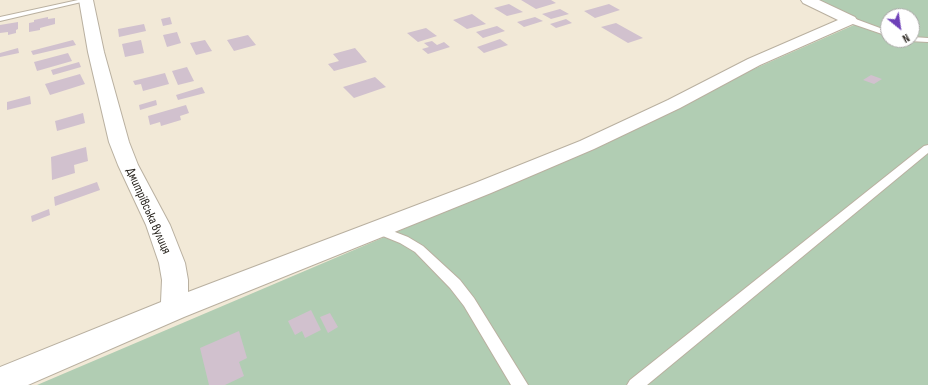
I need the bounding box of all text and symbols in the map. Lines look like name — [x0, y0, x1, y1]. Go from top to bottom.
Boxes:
north arrow — [880, 8, 920, 48]
text: N — [900, 31, 912, 45]
street label: Дмитрівська вулиця — [122, 165, 174, 257]

